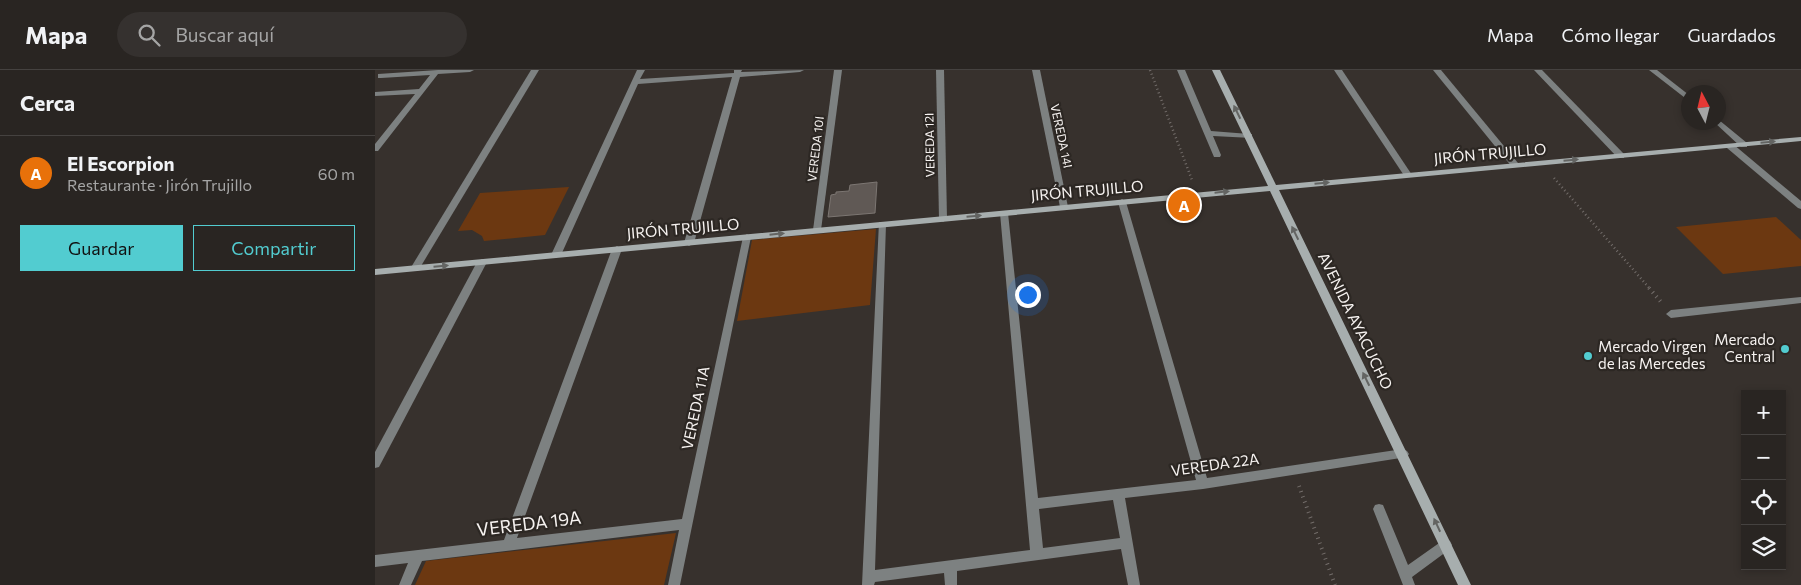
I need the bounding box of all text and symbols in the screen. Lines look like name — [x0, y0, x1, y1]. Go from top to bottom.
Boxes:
search box — [117, 12, 467, 57]
text: Mapa — [25, 20, 87, 49]
icon: search — [135, 21, 163, 49]
text: Buscar aquí — [175, 23, 274, 46]
text: Mapa — [1487, 24, 1534, 46]
text: Cómo llegar — [1562, 24, 1659, 46]
text: Guardados — [1687, 24, 1776, 46]
north arrow — [1681, 85, 1726, 130]
text: Cerca — [20, 90, 75, 115]
street label: VEREDA 14I — [1048, 102, 1076, 169]
one-way arrow — [1233, 105, 1241, 119]
street label: VEREDA 12I — [921, 113, 937, 177]
street label: VEREDA 10I — [804, 115, 826, 182]
street label: JIRÓN TRUJILLO — [1433, 138, 1547, 167]
one-way arrow — [1760, 138, 1776, 146]
text: El Escorpion — [67, 152, 175, 175]
one-way arrow — [1563, 156, 1579, 164]
text: A — [30, 164, 42, 183]
text: 60 m — [318, 164, 355, 183]
text: Restaurante · Jirón Trujillo — [67, 175, 252, 194]
street label: JIRÓN TRUJILLO — [1030, 175, 1144, 204]
one-way arrow — [1314, 179, 1330, 187]
pin: A — [1168, 186, 1200, 224]
one-way arrow — [1215, 188, 1231, 196]
one-way arrow — [966, 211, 982, 219]
street label: JIRÓN TRUJILLO — [626, 213, 740, 242]
button: Guardar — [20, 225, 183, 271]
button: Compartir — [193, 225, 355, 271]
one-way arrow — [1291, 225, 1299, 240]
one-way arrow — [769, 230, 785, 238]
street label: AVENIDA AYACUCHO — [1315, 249, 1397, 392]
one-way arrow — [433, 262, 449, 270]
your location — [1015, 282, 1041, 308]
place label: Mercado Central — [1714, 330, 1775, 365]
place label: Mercado Virgen de las Mercedes — [1598, 337, 1706, 372]
marker: Mercado Central — [1779, 343, 1791, 355]
marker: Mercado Virgen de las Mercedes — [1582, 350, 1594, 362]
street label: VEREDA 11A — [677, 364, 713, 451]
one-way arrow — [1362, 372, 1370, 386]
map controls — [1741, 390, 1786, 570]
button: + — [1741, 390, 1786, 435]
button: − — [1741, 435, 1786, 480]
street label: VEREDA 22A — [1170, 449, 1260, 479]
button: locate — [1741, 480, 1786, 525]
street label: VEREDA 19A — [475, 506, 582, 540]
one-way arrow — [1432, 518, 1440, 532]
button: layers — [1741, 525, 1786, 570]

